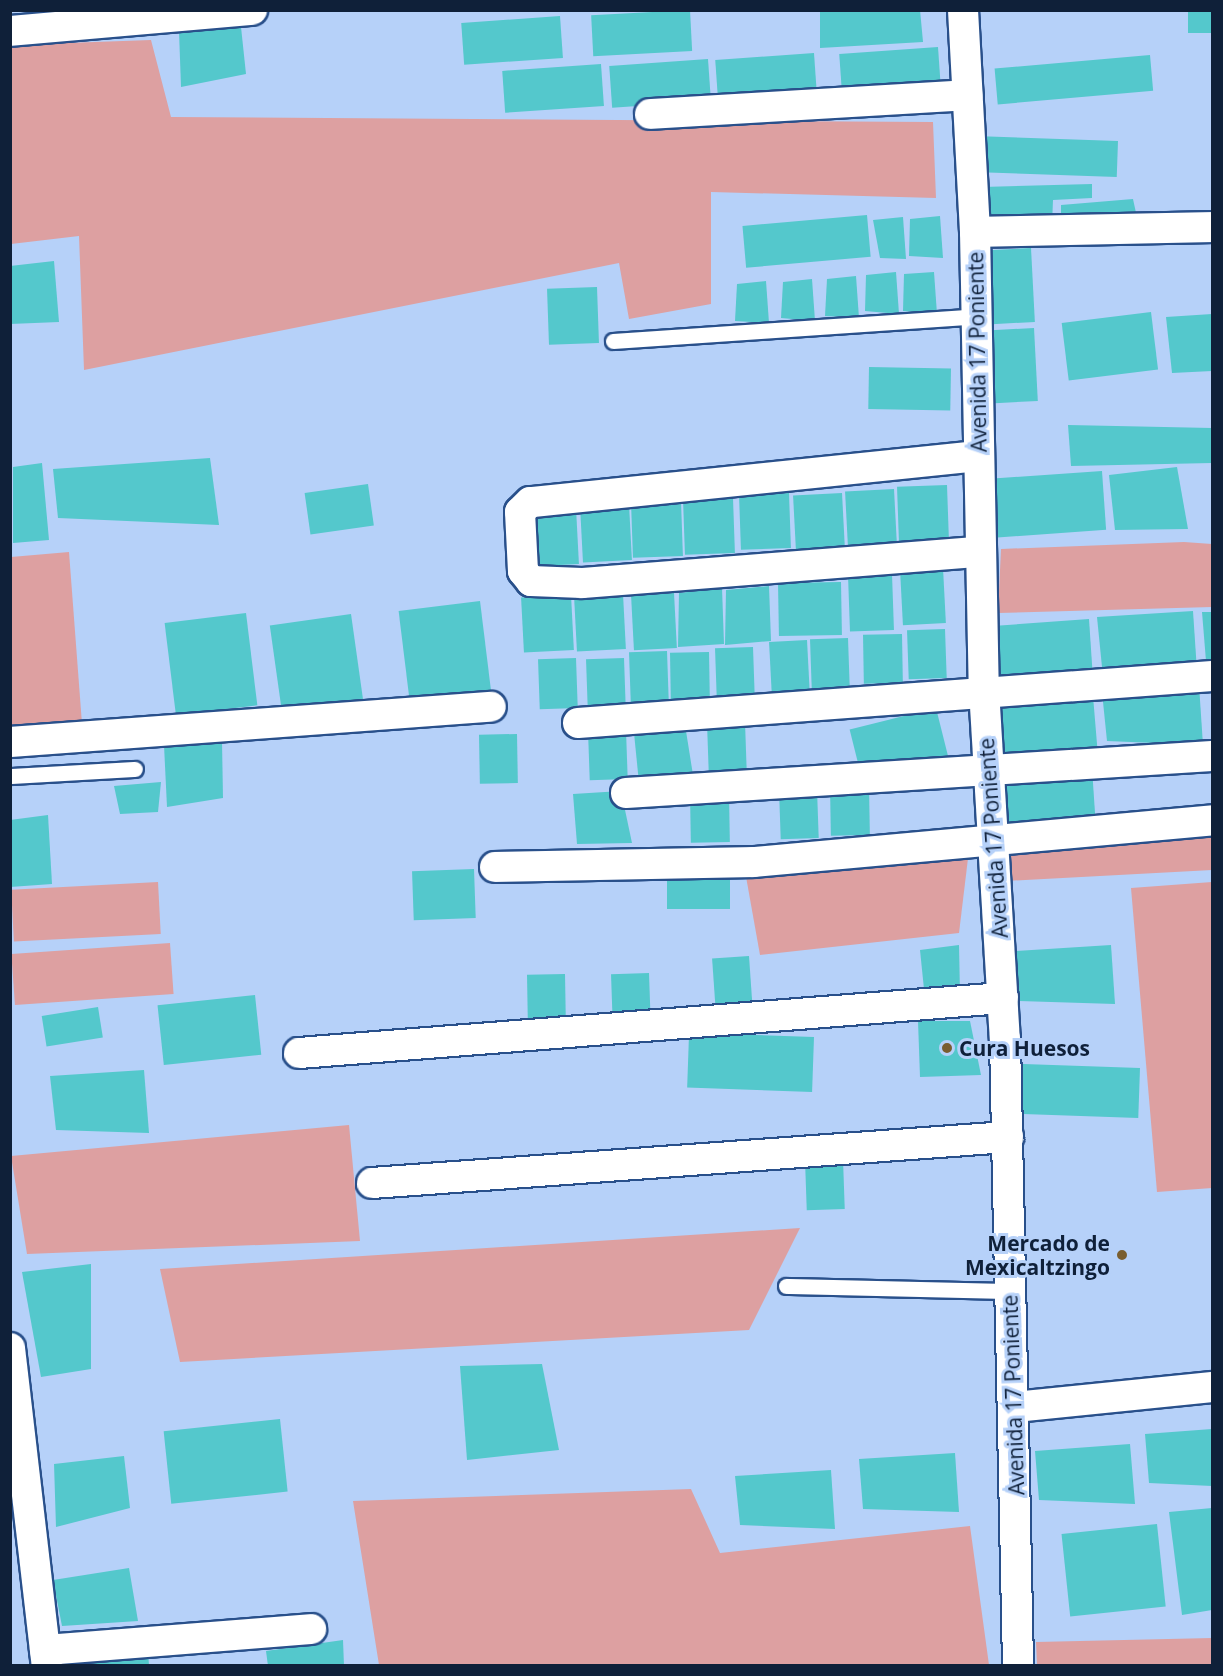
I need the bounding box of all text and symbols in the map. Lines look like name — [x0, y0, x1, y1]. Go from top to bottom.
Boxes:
street label: Avenida 17 Poniente — [963, 252, 991, 452]
street label: Avenida 17 Poniente — [973, 737, 1013, 939]
place label: Cura Huesos — [959, 1035, 1090, 1061]
marker: Cura Huesos — [940, 1041, 954, 1055]
place label: Mercado de Mexicaltzingo — [965, 1230, 1110, 1280]
marker: Mercado de Mexicaltzingo — [1115, 1248, 1129, 1262]
street label: Avenida 17 Poniente — [997, 1294, 1029, 1496]

